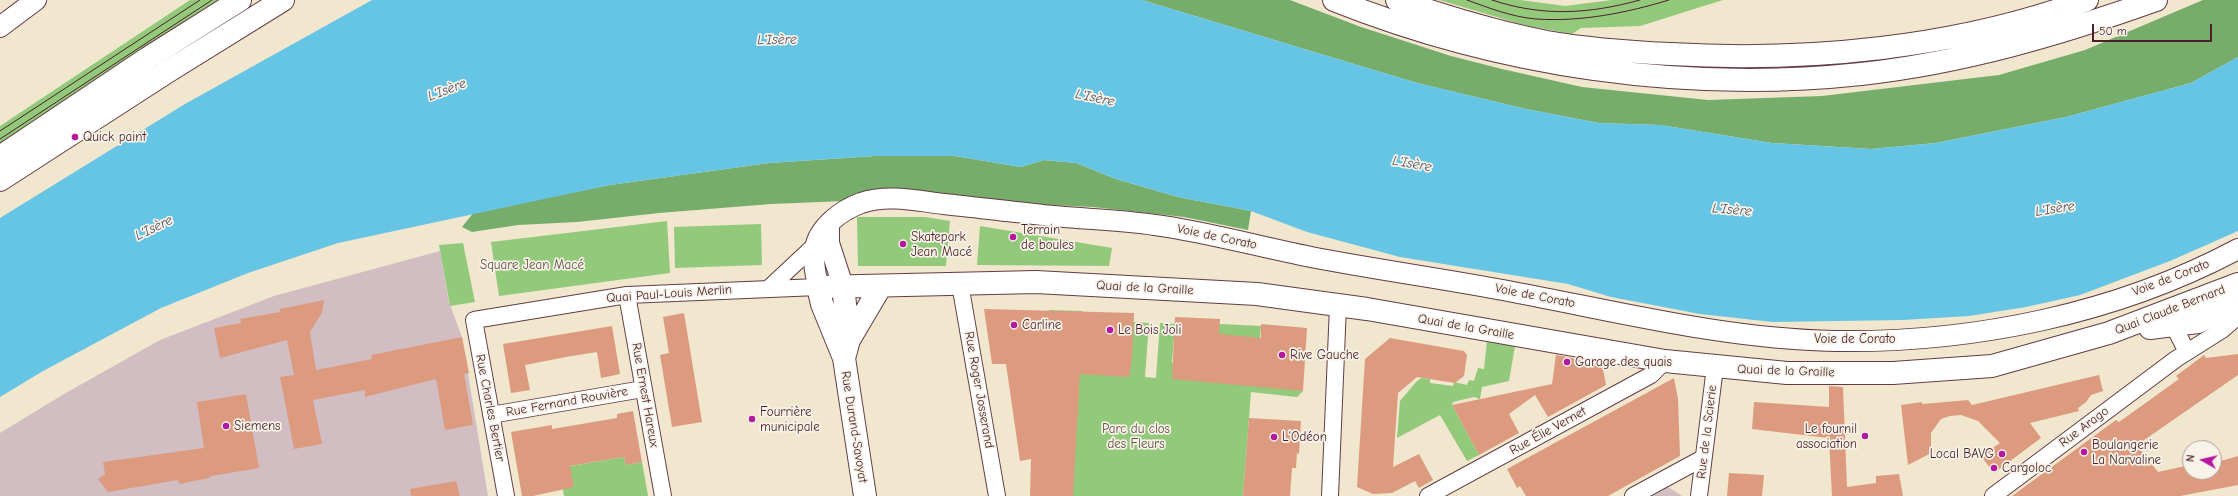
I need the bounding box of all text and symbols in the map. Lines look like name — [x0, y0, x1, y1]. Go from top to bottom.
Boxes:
scale bar — [2094, 16, 2214, 42]
text: 50 m — [2099, 24, 2127, 38]
water label: L'Isère — [757, 31, 797, 49]
water label: L'Isère — [425, 75, 469, 105]
water label: L'Isère — [1074, 86, 1116, 110]
place label: Quick paint — [83, 129, 146, 145]
marker: Quick paint — [70, 132, 80, 142]
water label: L'Isère — [1391, 152, 1433, 176]
water label: L'Isère — [2034, 198, 2076, 220]
water label: L'Isère — [1711, 200, 1753, 220]
water label: L'Isère — [132, 212, 176, 244]
street label: Voie de Corato — [1176, 221, 1258, 253]
place label: Terrain de boules — [1021, 222, 1074, 253]
place label: Skatepark Jean Macé — [911, 229, 972, 260]
marker: Terrain de boules — [1008, 232, 1018, 242]
marker: Skatepark Jean Macé — [898, 239, 908, 249]
street label: Voie de Corato — [2130, 256, 2212, 300]
park label: Square Jean Macé — [480, 257, 584, 273]
street label: Quai de la Graille — [1096, 278, 1194, 298]
street label: Voie de Corato — [1494, 281, 1576, 311]
street label: Quai Paul-Louis Merlin — [606, 282, 732, 306]
street label: Quai Claude Bernard — [2113, 282, 2227, 338]
street label: Quai de la Graille — [1417, 311, 1515, 343]
place label: Carline — [1022, 317, 1061, 333]
marker: Carline — [1009, 320, 1019, 330]
place label: Le Bois Joli — [1118, 322, 1181, 338]
marker: Le Bois Joli — [1105, 325, 1115, 335]
street label: Rue Roger Josserand — [961, 330, 997, 450]
street label: Voie de Corato — [1814, 331, 1896, 347]
street label: Rue Ernest Hareux — [628, 342, 662, 448]
place label: Rive Gauche — [1290, 347, 1359, 363]
marker: Rive Gauche — [1277, 350, 1287, 360]
street label: Rue Charles Bertier — [472, 353, 508, 463]
place label: Garage des quais — [1575, 354, 1672, 370]
marker: Garage des quais — [1562, 357, 1572, 367]
street label: Quai de la Graille — [1737, 362, 1835, 380]
street label: Rue Durand-Savoyat — [837, 370, 871, 484]
street label: Rue Fernand Rouvière — [505, 384, 629, 420]
street label: Rue de la Scierie — [1694, 384, 1720, 480]
street label: Rue Arago — [2056, 403, 2112, 451]
place label: Fourrière municipale — [760, 404, 820, 435]
street label: Rue Élie Vernet — [1507, 404, 1589, 458]
marker: Fourrière municipale — [747, 414, 757, 424]
place label: Siemens — [234, 418, 281, 434]
marker: Siemens — [221, 421, 231, 431]
park label: Parc du clos des Fleurs — [1102, 421, 1170, 452]
place label: Le fournil association — [1796, 421, 1857, 452]
place label: L'Odéon — [1282, 429, 1327, 445]
marker: Le fournil association — [1860, 431, 1870, 441]
marker: L'Odéon — [1269, 432, 1279, 442]
place label: Boulangerie La Narvaline — [2092, 437, 2161, 468]
north arrow — [2182, 440, 2222, 480]
place label: Local BAVG — [1930, 446, 1994, 462]
marker: Boulangerie La Narvaline — [2079, 447, 2089, 457]
marker: Local BAVG — [1997, 449, 2007, 459]
text: N — [2184, 454, 2198, 463]
place label: Cargoloc — [2002, 460, 2051, 476]
marker: Cargoloc — [1989, 463, 1999, 473]

